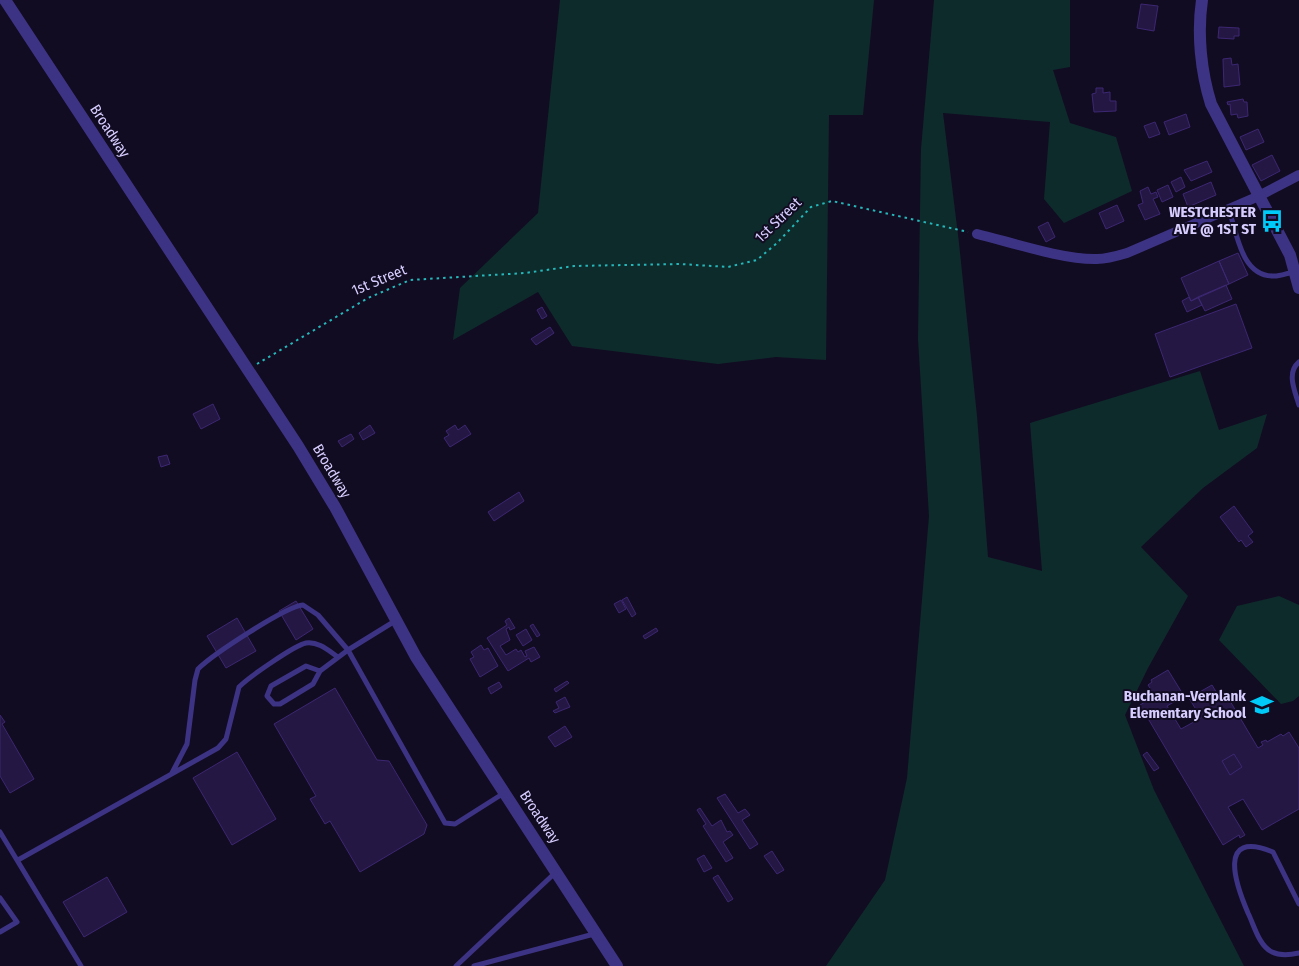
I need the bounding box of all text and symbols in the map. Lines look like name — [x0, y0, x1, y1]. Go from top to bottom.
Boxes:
street label: Broadway — [86, 101, 134, 161]
street label: 1st Street — [751, 193, 805, 246]
place label: WESTCHESTER AVE @ 1ST ST — [1169, 203, 1257, 238]
bus stop icon: WESTCHESTER AVE @ 1ST ST — [1259, 208, 1285, 234]
street label: 1st Street — [349, 260, 409, 300]
street label: Broadway — [309, 441, 355, 501]
place label: Buchanan-Verplank Elementary School — [1124, 687, 1247, 722]
school or university icon: Buchanan-Verplank Elementary School — [1249, 692, 1275, 718]
street label: Broadway — [516, 787, 564, 847]

